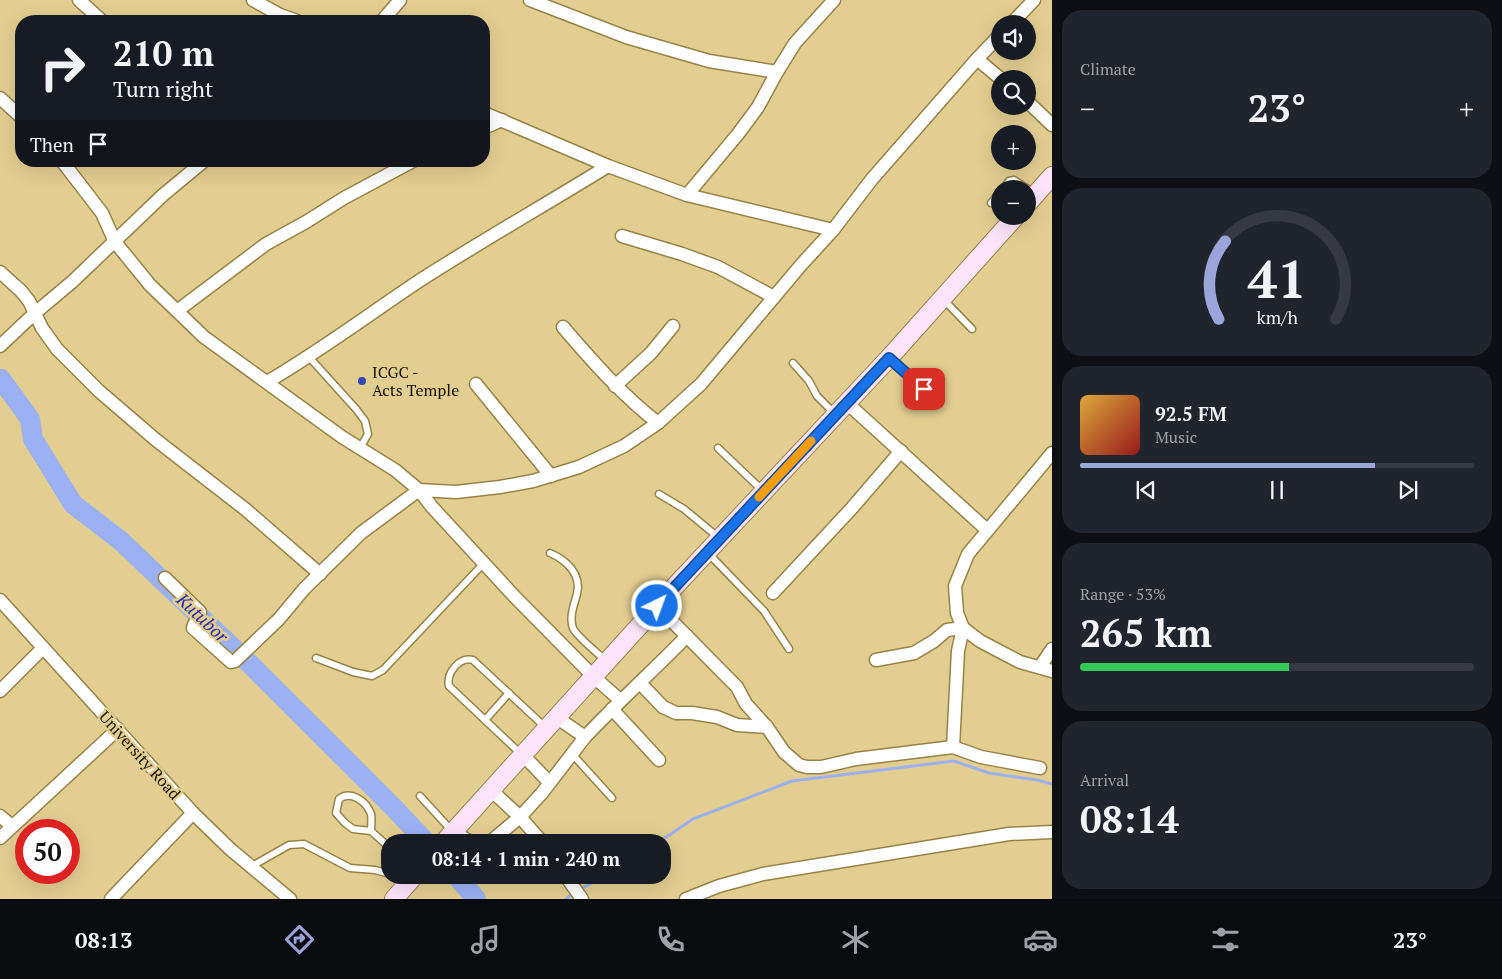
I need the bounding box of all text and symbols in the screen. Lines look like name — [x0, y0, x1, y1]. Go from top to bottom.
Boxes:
map controls — [991, 15, 1036, 225]
button: sound — [991, 15, 1036, 60]
text: 210 m — [113, 30, 214, 76]
icon: right — [30, 35, 95, 100]
text: Climate — [1080, 58, 1136, 80]
button: search — [991, 70, 1036, 115]
text: Turn right — [113, 74, 213, 103]
text: 23° — [1248, 83, 1306, 133]
text: − — [1080, 90, 1095, 127]
text: + — [1459, 90, 1474, 127]
button: + — [991, 125, 1036, 170]
icon: arrive — [84, 130, 112, 158]
text: Then — [30, 132, 74, 157]
button: − — [991, 180, 1036, 225]
text: 41 — [1248, 244, 1306, 313]
text: km/h — [1256, 305, 1298, 329]
place label: ICGC - Acts Temple — [372, 361, 459, 401]
pin — [903, 368, 945, 410]
marker: ICGC - Acts Temple — [356, 375, 368, 387]
icon: arrive — [910, 375, 938, 403]
text: 92.5 FM — [1155, 401, 1227, 426]
text: Music — [1155, 426, 1197, 448]
icon: previous — [1132, 476, 1160, 504]
icon: pause — [1263, 476, 1291, 504]
icon: next — [1394, 476, 1422, 504]
position arrow — [630, 579, 682, 631]
text: Range · 53% — [1080, 583, 1166, 605]
water label: Kutubor — [171, 587, 234, 648]
text: 265 km — [1080, 608, 1212, 658]
street label: University Road — [94, 706, 186, 804]
text: Arrival — [1080, 769, 1129, 791]
text: 08:14 — [1080, 794, 1179, 844]
speed limit sign: 50 — [15, 819, 80, 884]
text: 08:14 · 1 min · 240 m — [432, 846, 620, 871]
icon: directions — [282, 922, 317, 957]
icon: music — [468, 922, 503, 957]
icon: phone — [653, 922, 688, 957]
icon: climate — [838, 922, 873, 957]
icon: car — [1023, 922, 1058, 957]
icon: filters — [1208, 922, 1243, 957]
text: 08:13 — [75, 925, 132, 954]
text: 23° — [1393, 925, 1427, 954]

